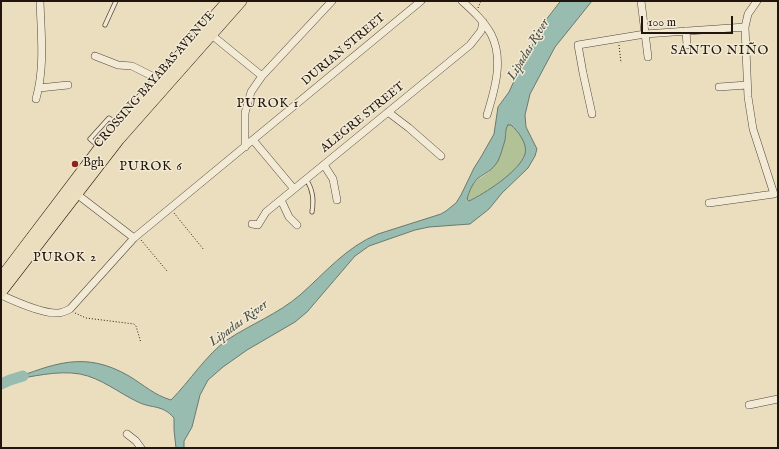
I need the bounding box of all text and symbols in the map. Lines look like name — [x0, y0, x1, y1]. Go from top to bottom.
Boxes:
scale bar — [643, 8, 735, 34]
street label: CROSSING BAYABAS AVENUE — [92, 9, 218, 151]
street label: DURIAN STREET — [299, 11, 389, 89]
text: 100 m — [648, 15, 676, 30]
water label: Lipadas River — [505, 17, 553, 83]
district label: SANTO NIÑO — [671, 43, 769, 59]
street label: ALEGRE STREET — [318, 80, 408, 156]
district label: PUROK 1 — [237, 96, 299, 112]
place label: Bgh — [83, 157, 104, 171]
marker: Bgh — [70, 159, 80, 169]
district label: PUROK 6 — [119, 159, 183, 175]
district label: PUROK 2 — [33, 250, 97, 266]
water label: Lipadas River — [207, 298, 271, 350]

